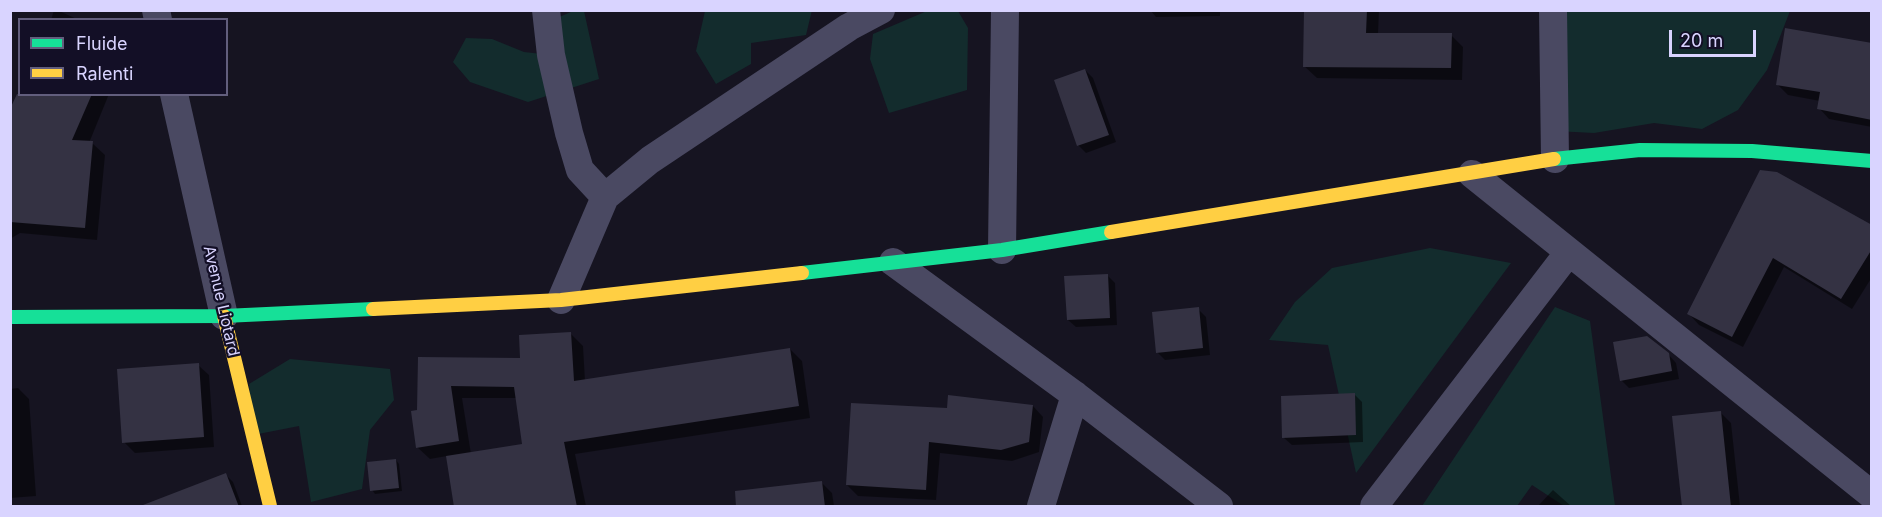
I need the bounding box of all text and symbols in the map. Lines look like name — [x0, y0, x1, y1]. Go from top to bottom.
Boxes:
legend — [18, 18, 228, 96]
scale bar — [1672, 18, 1759, 56]
text: 20 m — [1680, 30, 1723, 51]
text: Fluide — [76, 33, 128, 54]
text: Ralenti — [76, 63, 133, 84]
street label: Avenue Liotard — [199, 244, 243, 358]

